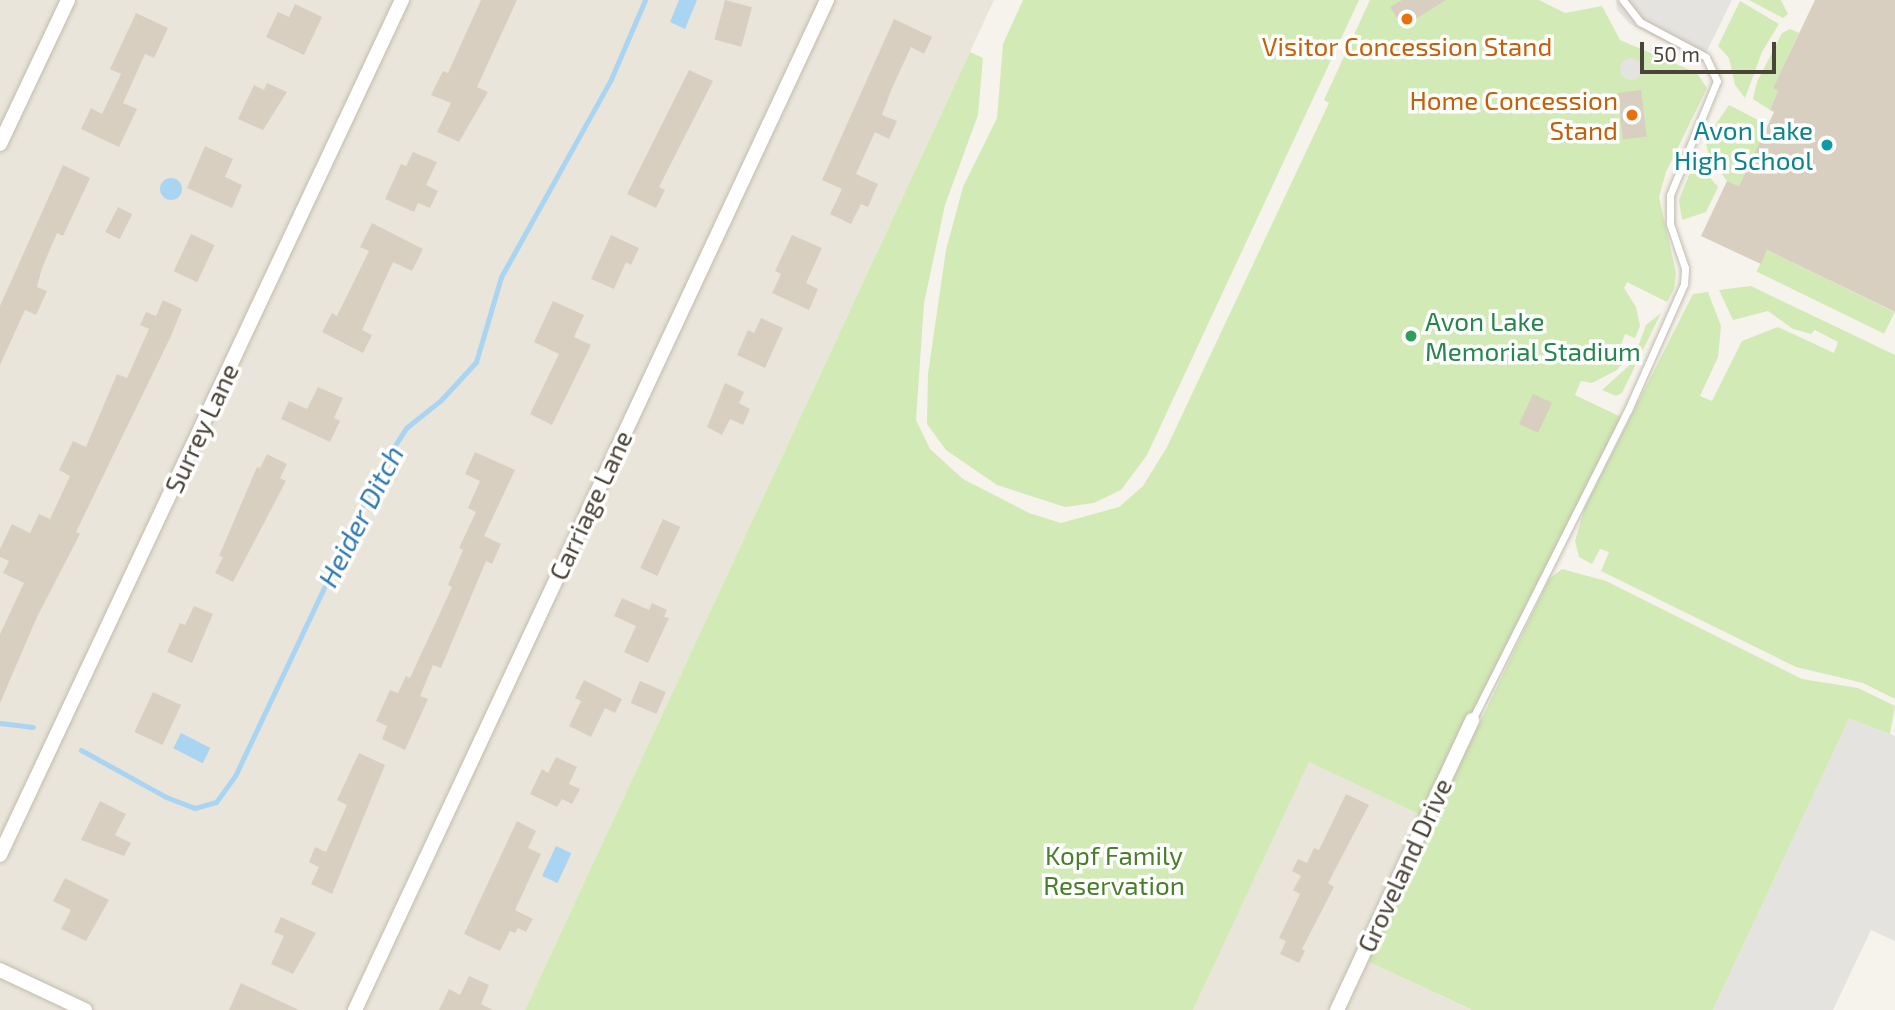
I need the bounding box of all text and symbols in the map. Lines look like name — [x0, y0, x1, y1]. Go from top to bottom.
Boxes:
marker: Visitor Concession Stand — [1399, 11, 1415, 27]
scale bar — [1643, 28, 1780, 72]
place label: Visitor Concession Stand — [1261, 30, 1553, 62]
text: 50 m — [1653, 41, 1700, 66]
place label: Home Concession Stand — [1409, 84, 1618, 146]
marker: Home Concession Stand — [1624, 107, 1640, 123]
place label: Avon Lake High School — [1674, 114, 1813, 176]
marker: Avon Lake High School — [1819, 137, 1835, 153]
place label: Avon Lake Memorial Stadium — [1425, 305, 1642, 366]
marker: Avon Lake Memorial Stadium — [1403, 328, 1419, 344]
street label: Surrey Lane — [157, 358, 245, 498]
street label: Carriage Lane — [542, 425, 638, 585]
water label: Heider Ditch — [310, 439, 410, 593]
street label: Groveland Drive — [1350, 773, 1458, 957]
park label: Kopf Family Reservation — [1043, 839, 1185, 900]

